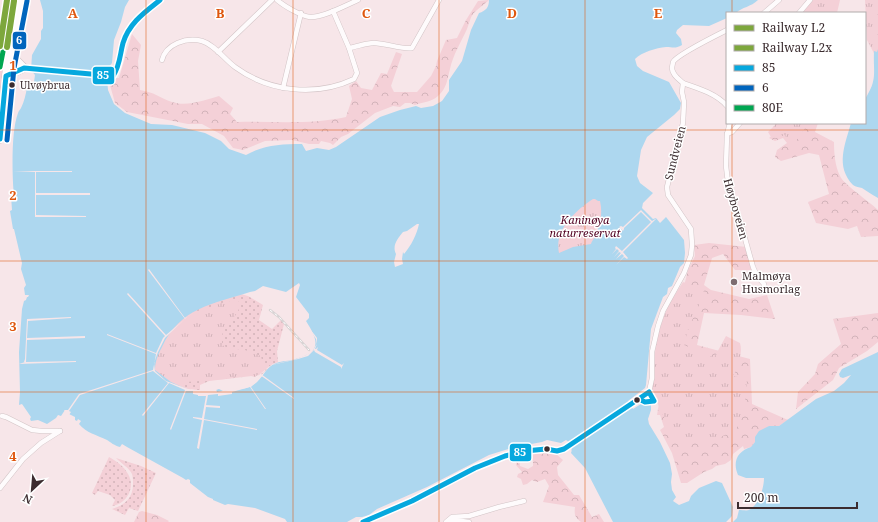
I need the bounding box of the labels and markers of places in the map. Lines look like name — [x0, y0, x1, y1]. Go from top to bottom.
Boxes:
place label: Ulvøybrua — [20, 78, 70, 92]
marker: Ulvøybrua — [7, 80, 17, 90]
place label: Malmøya Husmorlag — [742, 268, 800, 296]
marker: Malmøya Husmorlag — [729, 277, 739, 287]
unlabelled marker — [632, 395, 642, 405]
unlabelled marker — [542, 444, 552, 454]

